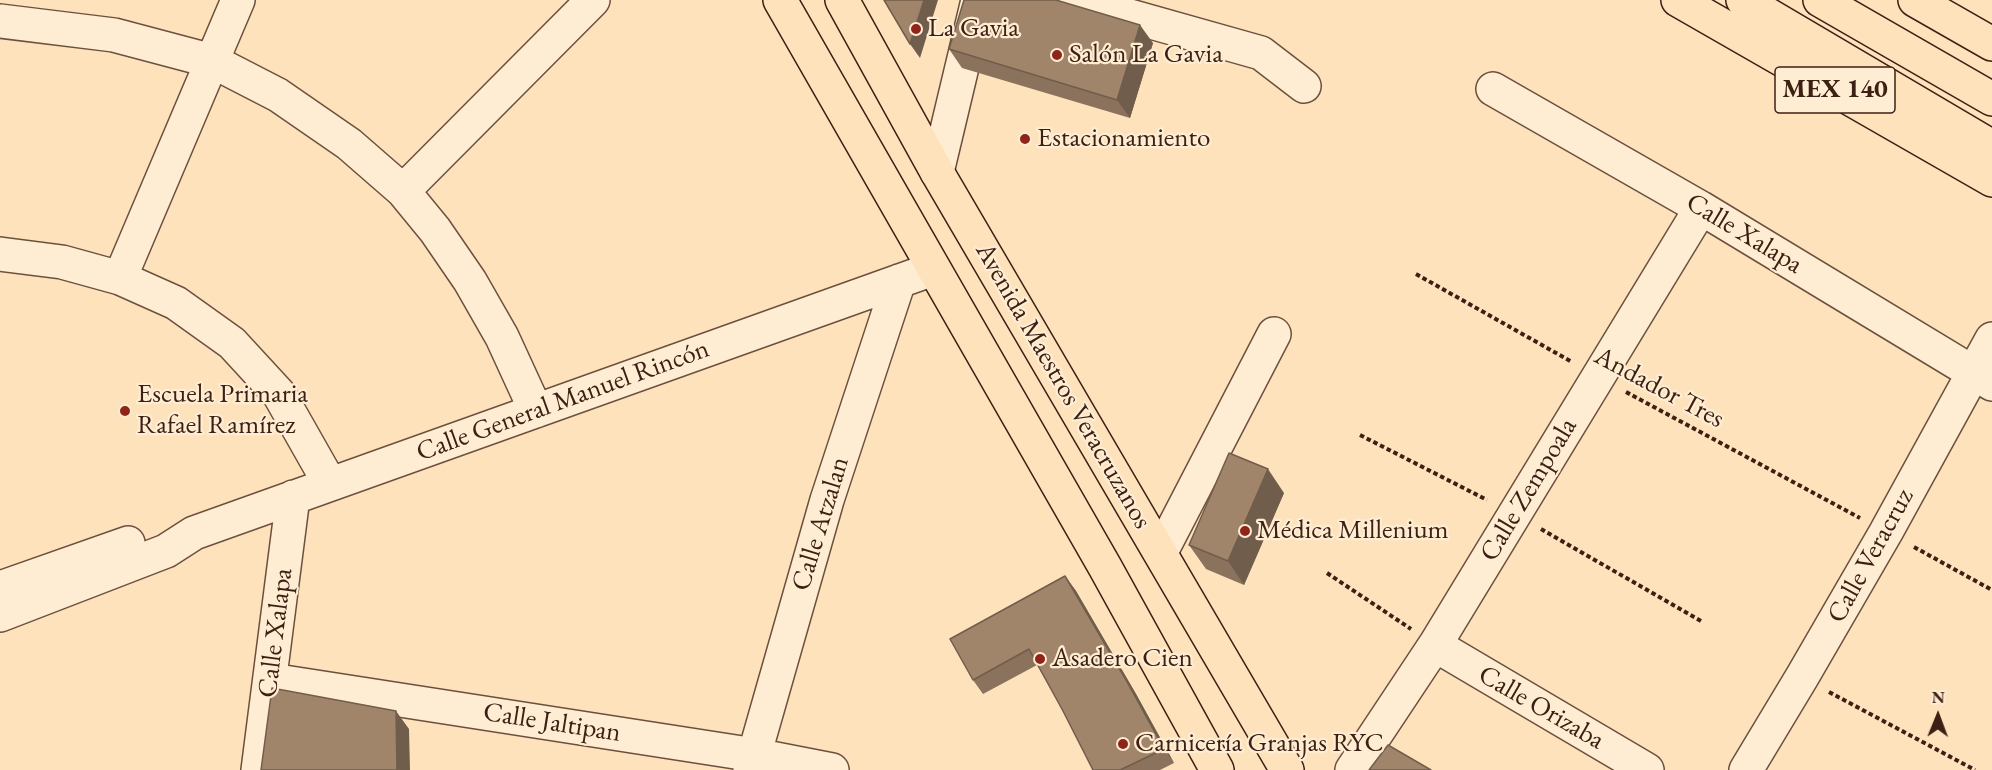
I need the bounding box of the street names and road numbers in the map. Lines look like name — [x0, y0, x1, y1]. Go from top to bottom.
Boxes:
road number: MEX 140 — [1775, 67, 1895, 113]
street label: Calle Xalapa — [1680, 187, 1808, 281]
street label: Avenida Maestros Veracruzanos — [968, 237, 1158, 535]
street label: Calle General Manuel Rincón — [412, 333, 714, 469]
street label: Andador Tres — [1588, 340, 1730, 436]
street label: Calle Zempoala — [1474, 412, 1584, 568]
street label: Calle Atzalan — [785, 453, 857, 595]
street label: Calle Veracruz — [1821, 483, 1921, 629]
street label: Calle Xalapa — [252, 566, 300, 700]
street label: Calle Orizaba — [1472, 659, 1610, 757]
street label: Calle Jaltipan — [481, 696, 623, 750]

